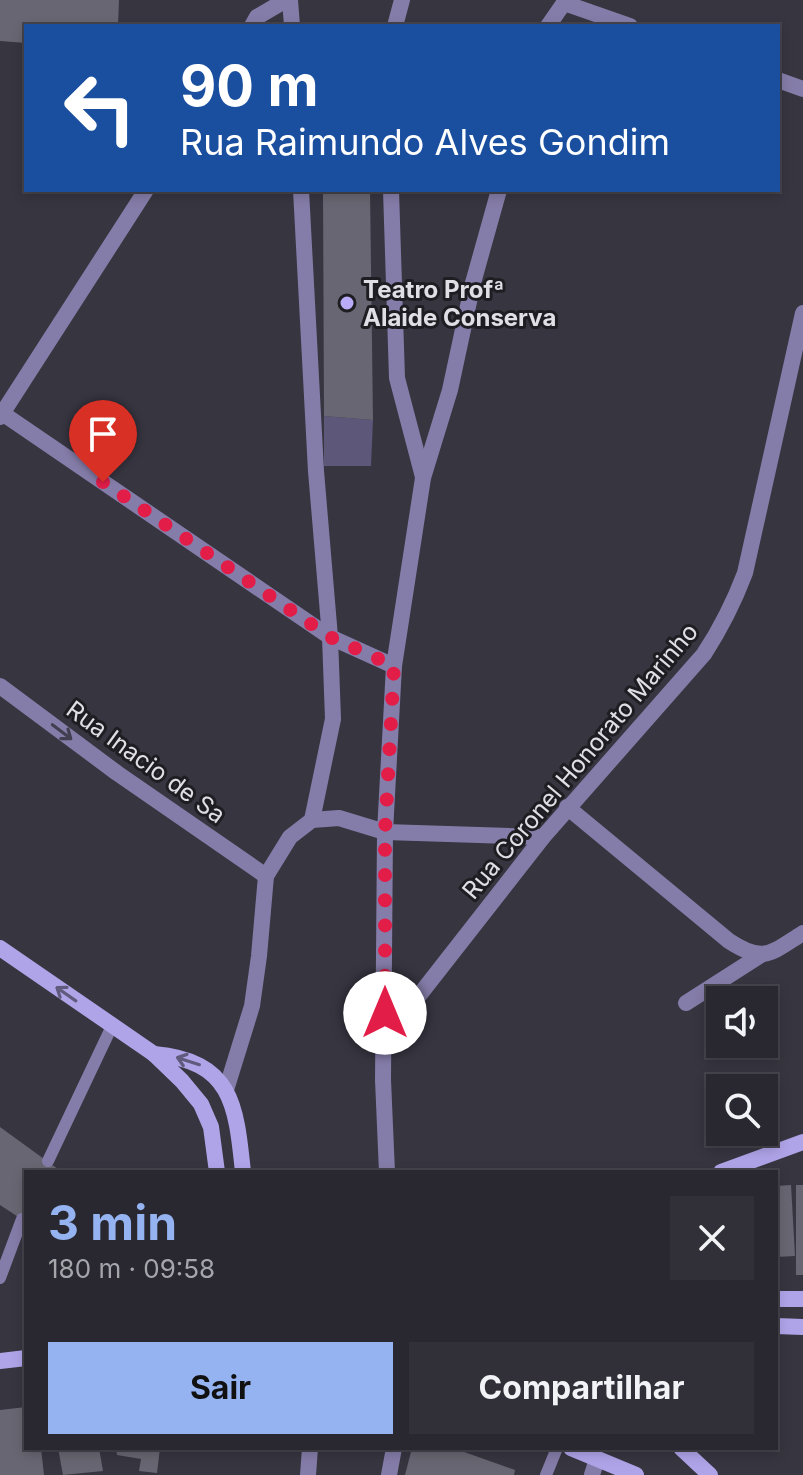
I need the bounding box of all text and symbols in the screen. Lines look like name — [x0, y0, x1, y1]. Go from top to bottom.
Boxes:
text: 90 m — [180, 52, 319, 120]
icon: left — [48, 56, 152, 160]
text: Rua Raimundo Alves Gondim — [180, 120, 670, 164]
place label: Teatro Profª Alaide Conserva — [363, 275, 556, 332]
marker: Teatro Profª Alaide Conserva — [338, 294, 356, 312]
pin — [69, 400, 137, 482]
icon: arrive — [81, 412, 125, 456]
street label: Rua Coronel Honorato Marinho — [456, 617, 704, 905]
street label: Rua Inacio de Sa — [61, 695, 231, 829]
one-way arrow — [51, 724, 73, 741]
position arrow — [343, 971, 427, 1055]
one-way arrow — [56, 986, 78, 1002]
map controls — [706, 986, 778, 1146]
button: sound — [706, 986, 778, 1058]
one-way arrow — [176, 1052, 201, 1067]
button: search — [706, 1074, 778, 1146]
text: 3 min — [48, 1193, 177, 1252]
button: close — [670, 1196, 754, 1280]
text: 180 m · 09:58 — [48, 1253, 215, 1284]
button: Sair — [48, 1342, 393, 1434]
button: Compartilhar — [409, 1342, 754, 1434]

